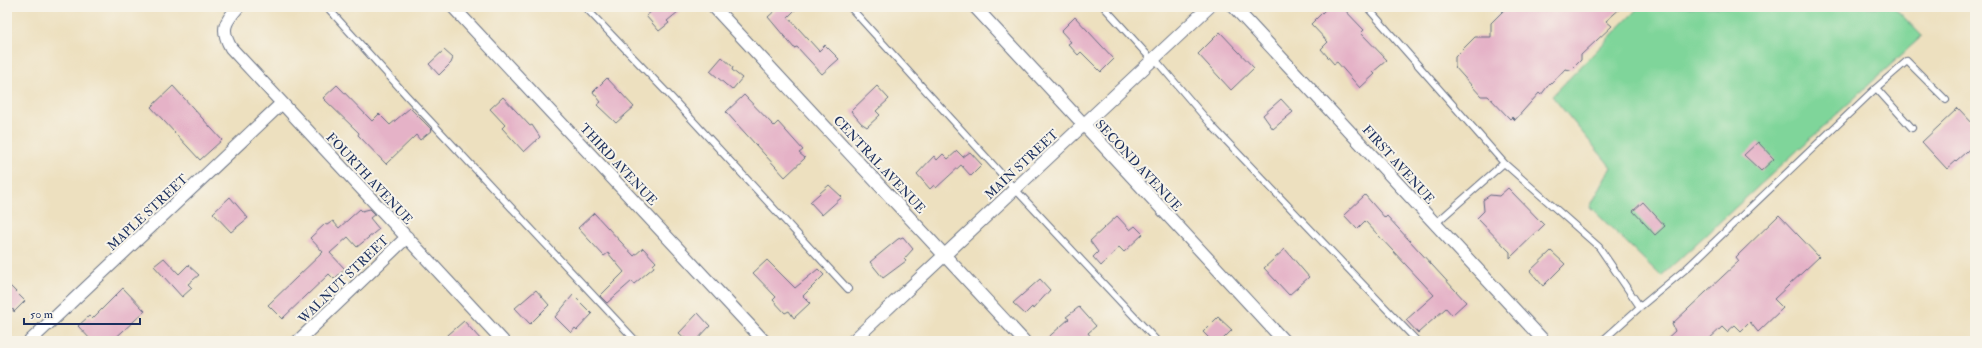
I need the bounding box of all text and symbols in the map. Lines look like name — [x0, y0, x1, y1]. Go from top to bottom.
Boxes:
street label: CENTRAL AVENUE — [830, 112, 929, 217]
street label: SECOND AVENUE — [1092, 117, 1185, 215]
street label: THIRD AVENUE — [576, 120, 660, 209]
street label: FIRST AVENUE — [1359, 122, 1438, 207]
street label: MAIN STREET — [981, 126, 1062, 203]
street label: FOURTH AVENUE — [323, 130, 416, 228]
street label: MAPLE STREET — [104, 171, 192, 254]
street label: WALNUT STREET — [294, 232, 393, 328]
scale bar — [24, 300, 140, 326]
text: 50 m — [30, 307, 54, 322]

